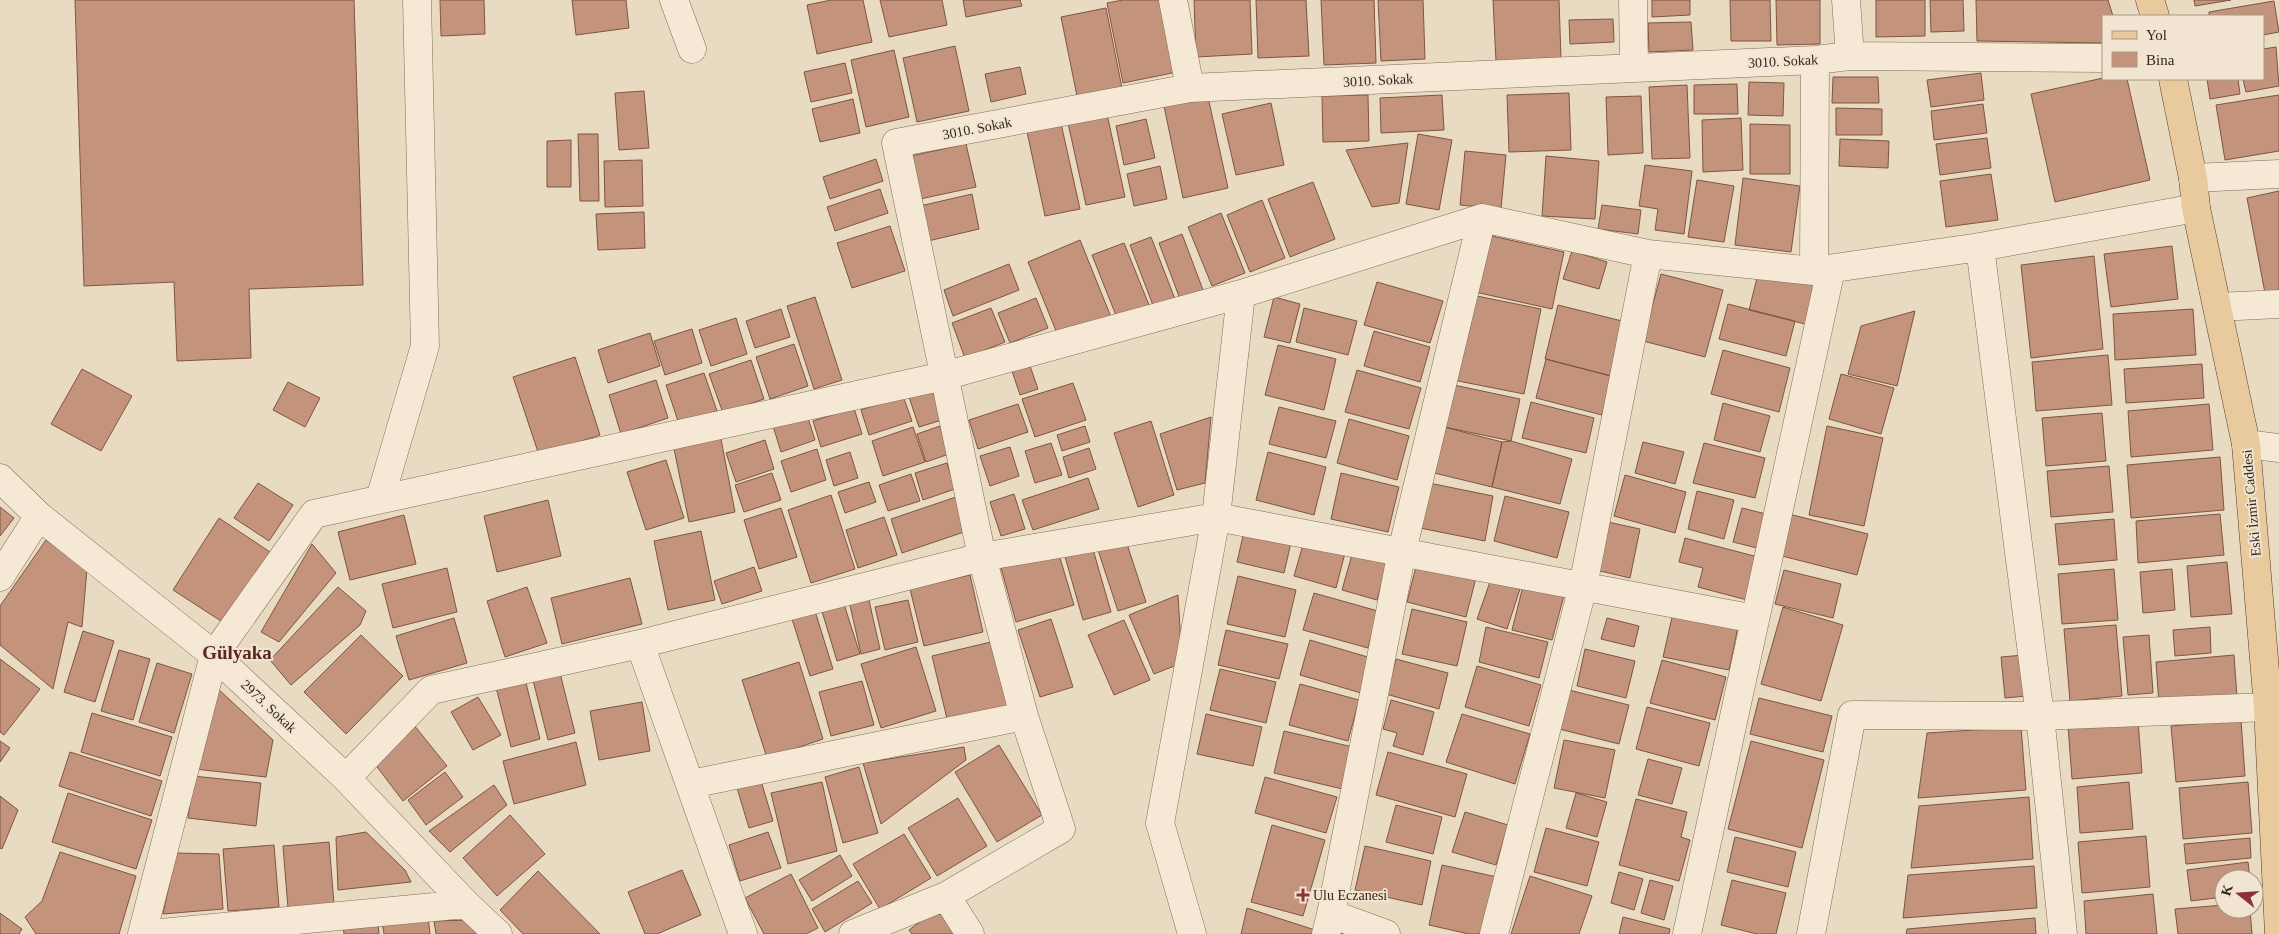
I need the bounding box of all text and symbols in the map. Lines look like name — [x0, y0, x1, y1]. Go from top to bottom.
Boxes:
legend — [2102, 15, 2264, 80]
text: Yol — [2146, 27, 2167, 43]
street label: 3010. Sokak — [1748, 52, 1818, 71]
text: Bina — [2146, 52, 2175, 68]
street label: 3010. Sokak — [1343, 71, 1413, 90]
street label: 3010. Sokak — [941, 114, 1013, 143]
street label: Eski İzmir Caddesi — [2239, 449, 2264, 557]
district label: Gülyaka — [202, 642, 272, 663]
street label: 2973. Sokak — [238, 677, 299, 736]
north arrow — [2214, 869, 2264, 919]
text: K — [2218, 883, 2236, 898]
place label: Ulu Eczanesi — [1313, 888, 1387, 903]
marker: Ulu Eczanesi — [1297, 889, 1309, 901]

